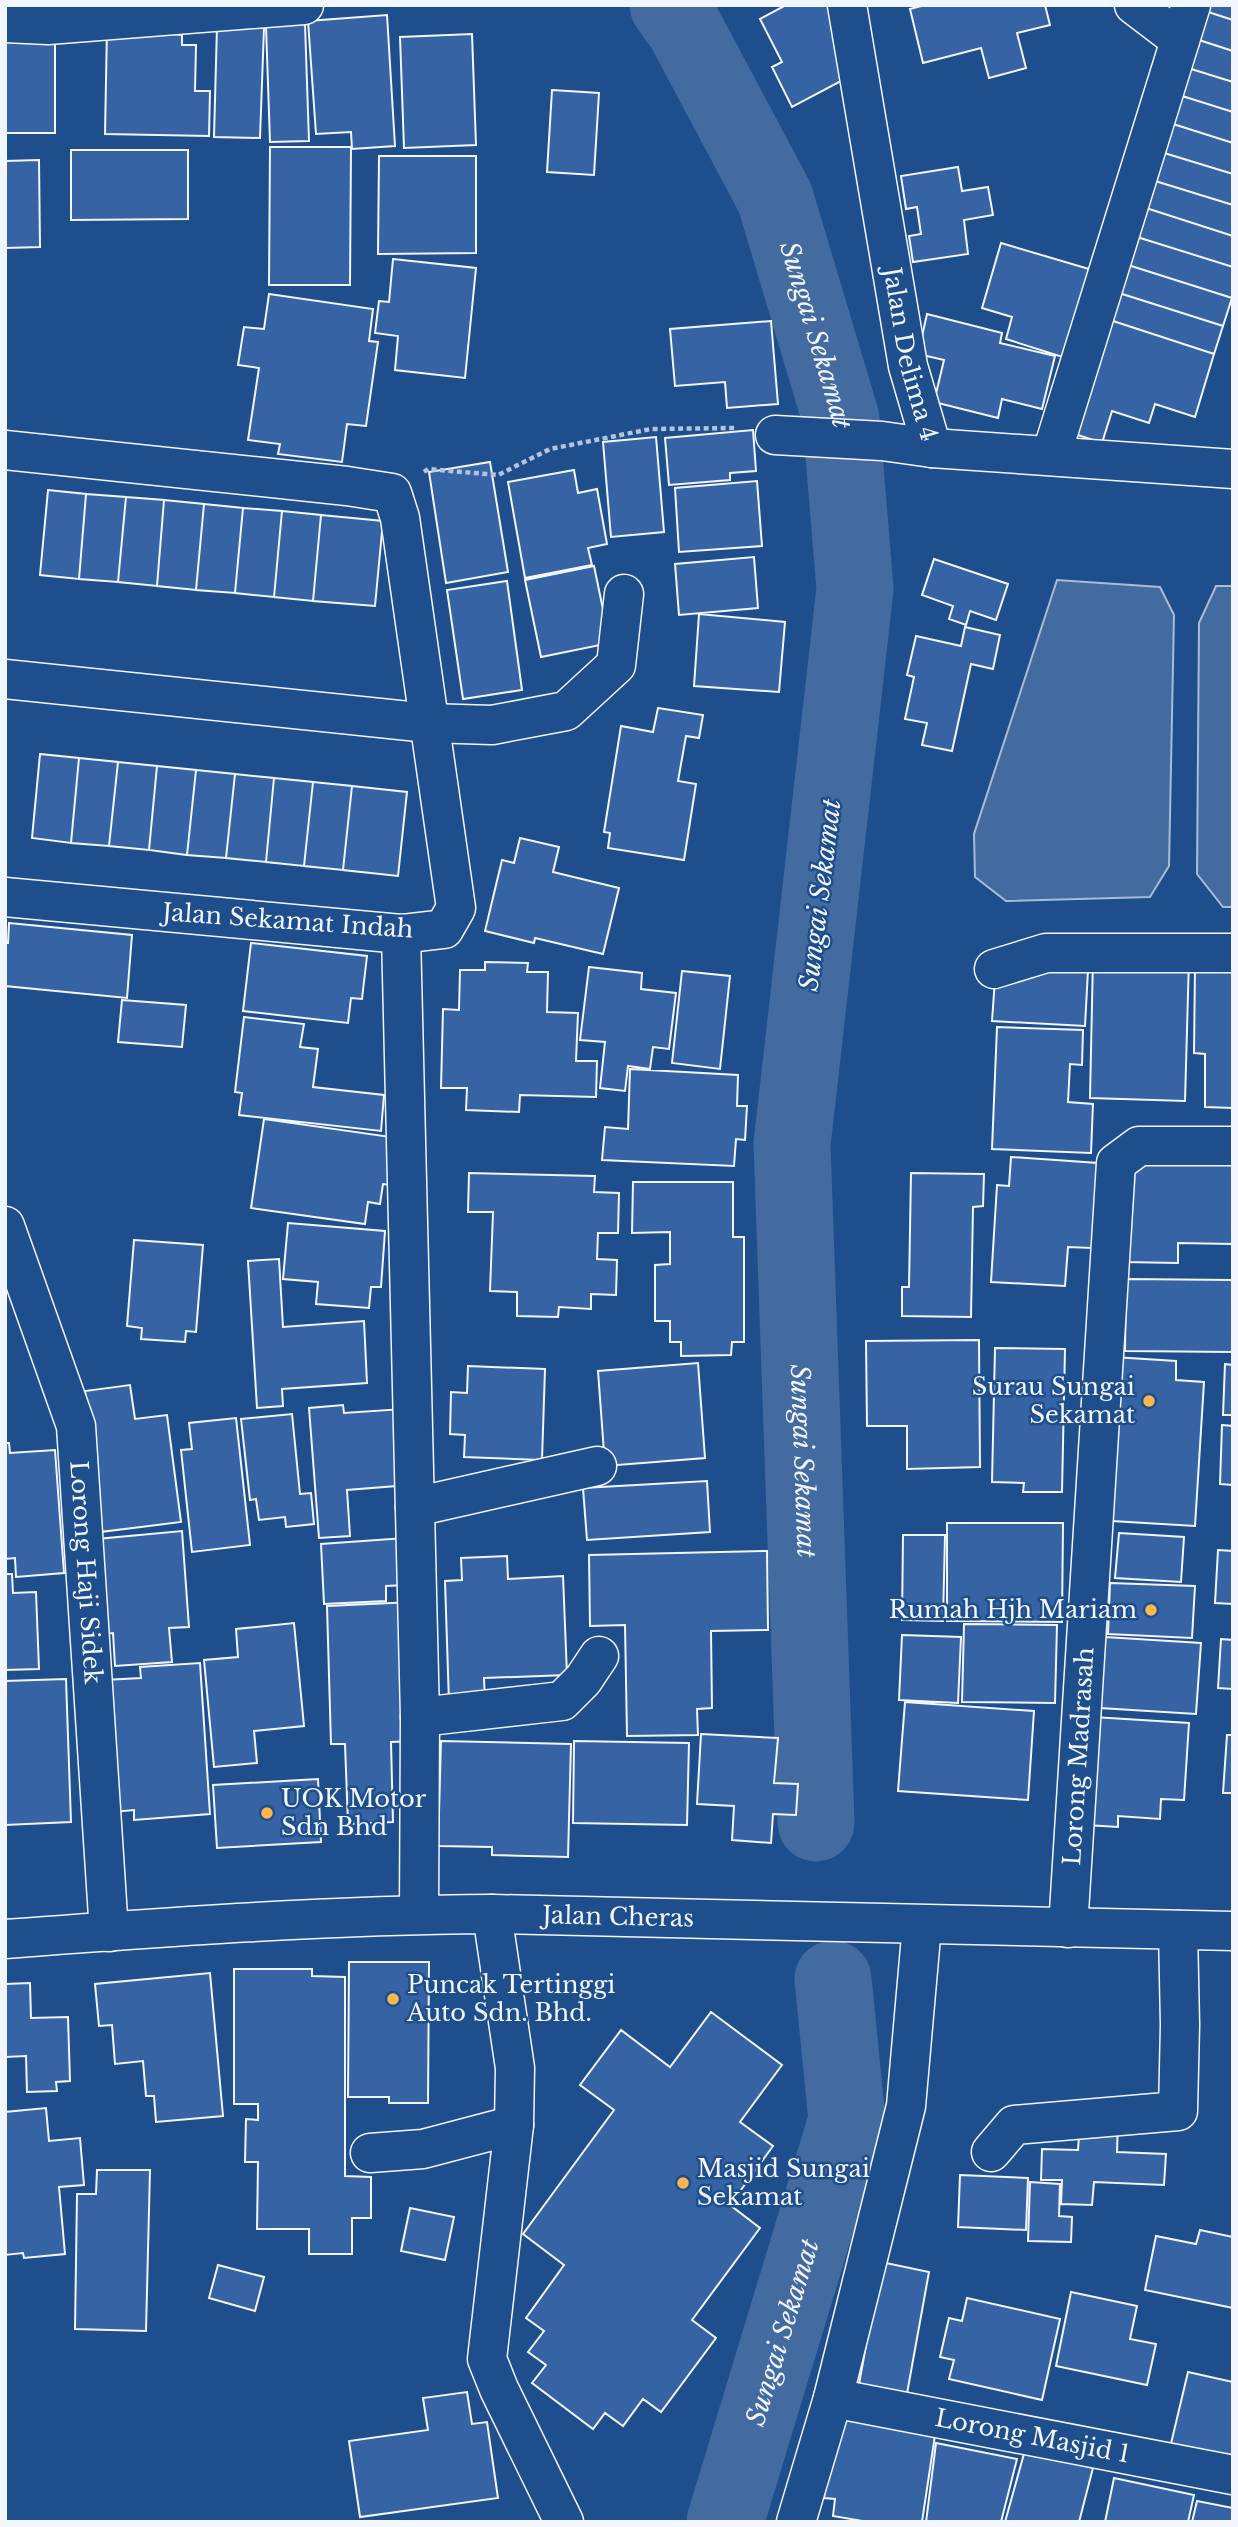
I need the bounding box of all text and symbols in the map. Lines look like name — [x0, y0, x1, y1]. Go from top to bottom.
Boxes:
water label: Sungai Sekamat — [773, 238, 858, 430]
street label: Jalan Delima 4 — [877, 262, 944, 444]
water label: Sungai Sekamat — [792, 796, 848, 993]
street label: Jalan Sekamat Indah — [159, 897, 414, 944]
water label: Sungai Sekamat — [784, 1364, 823, 1559]
place label: Surau Sungai Sekamat — [972, 1372, 1135, 1429]
marker: Surau Sungai Sekamat — [1141, 1393, 1157, 1409]
street label: Lorong Haji Sidek — [64, 1460, 108, 1685]
place label: Rumah Hjh Mariam — [889, 1595, 1137, 1624]
marker: Rumah Hjh Mariam — [1143, 1602, 1159, 1618]
street label: Lorong Madrasah — [1057, 1646, 1100, 1866]
place label: UOK Motor Sdn Bhd — [281, 1784, 427, 1841]
marker: UOK Motor Sdn Bhd — [259, 1805, 275, 1821]
street label: Jalan Cheras — [539, 1900, 694, 1933]
place label: Puncak Tertinggi Auto Sdn. Bhd. — [406, 1970, 616, 2027]
marker: Puncak Tertinggi Auto Sdn. Bhd. — [385, 1991, 401, 2007]
place label: Masjid Sungai Sekamat — [697, 2154, 870, 2211]
marker: Masjid Sungai Sekamat — [675, 2175, 691, 2191]
water label: Sungai Sekamat — [739, 2235, 826, 2430]
street label: Lorong Masjid 1 — [933, 2403, 1132, 2469]

